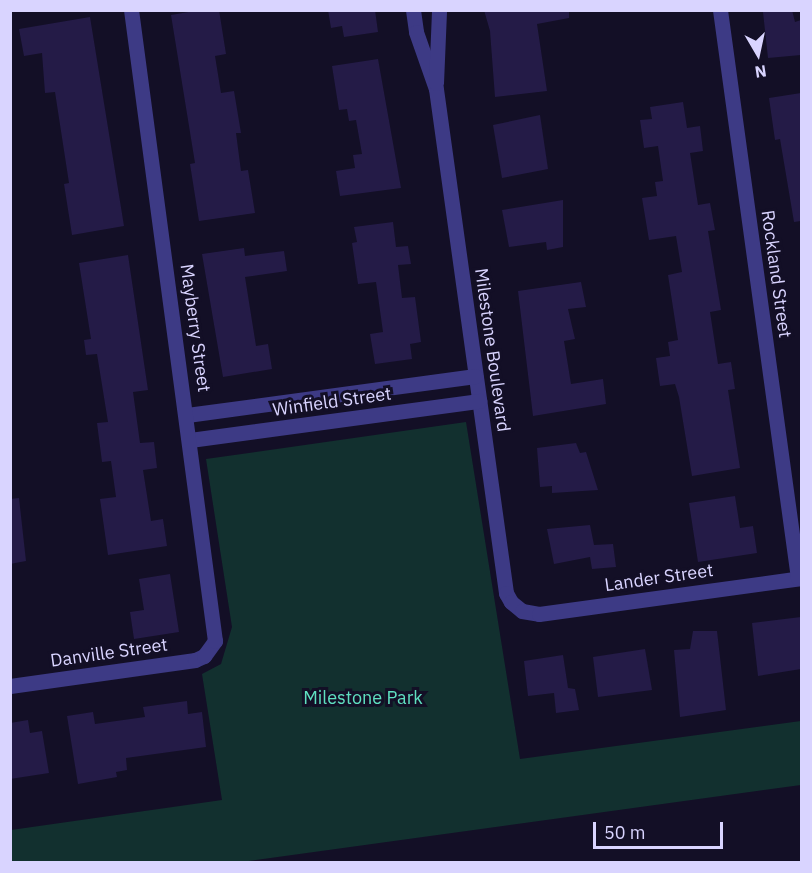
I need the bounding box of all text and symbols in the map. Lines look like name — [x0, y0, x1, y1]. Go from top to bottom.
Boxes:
north arrow — [728, 24, 788, 84]
text: N — [754, 61, 768, 83]
street label: Rockland Street — [756, 209, 796, 339]
street label: Mayberry Street — [175, 262, 215, 394]
street label: Milestone Boulevard — [470, 267, 514, 433]
street label: Winfield Street — [271, 383, 393, 421]
street label: Lander Street — [603, 560, 715, 596]
street label: Danville Street — [49, 634, 169, 672]
park label: Milestone Park — [303, 687, 423, 709]
scale bar — [596, 810, 726, 848]
text: 50 m — [604, 821, 646, 844]

